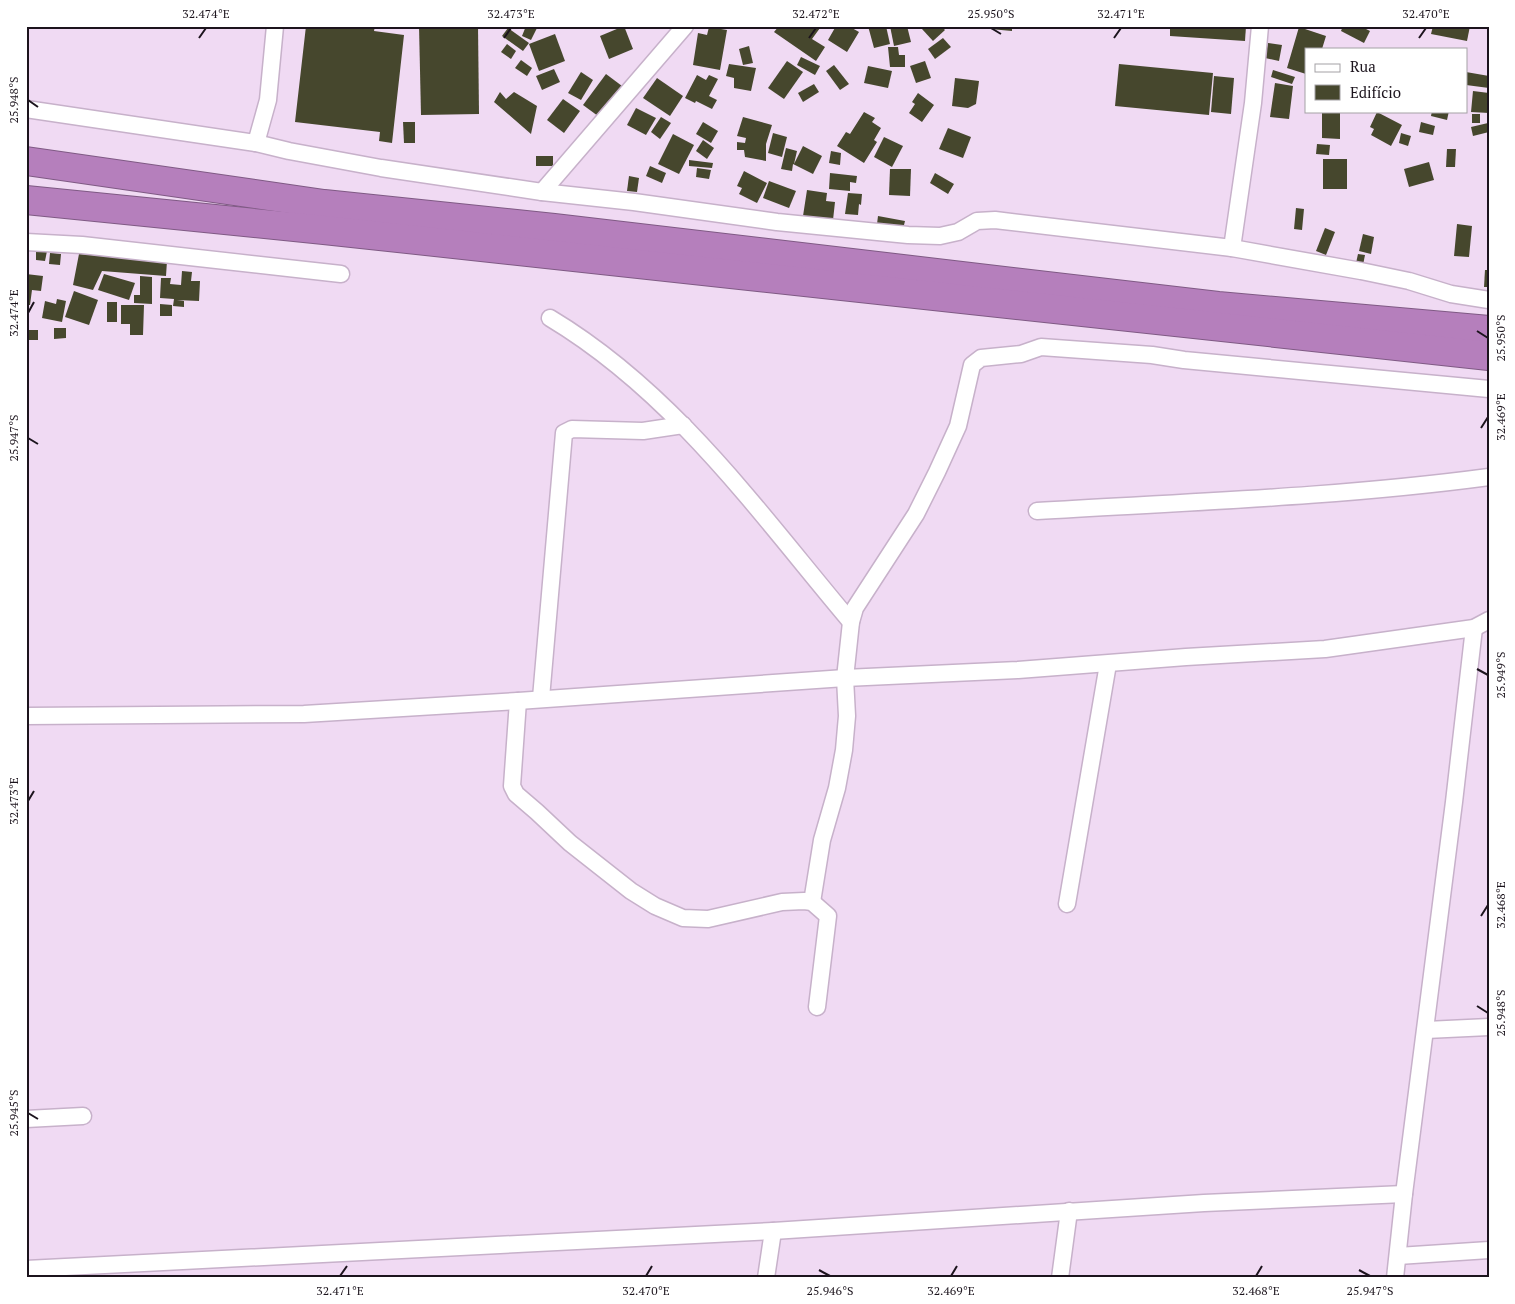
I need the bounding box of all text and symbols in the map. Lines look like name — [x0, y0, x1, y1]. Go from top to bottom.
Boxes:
text: 32.474°E — [182, 6, 230, 21]
text: 32.473°E — [487, 6, 535, 21]
text: 32.472°E — [792, 6, 840, 21]
text: 25.950°S — [968, 6, 1014, 21]
text: 32.471°E — [1097, 6, 1145, 21]
text: 32.470°E — [1402, 6, 1450, 21]
legend — [1305, 48, 1468, 112]
text: Rua — [1350, 56, 1376, 76]
text: 25.948°S — [6, 77, 21, 123]
text: Edifício — [1350, 82, 1401, 102]
text: 32.474°E — [6, 289, 21, 337]
text: 25.950°S — [1493, 315, 1508, 361]
text: 32.469°E — [1493, 393, 1508, 441]
text: 25.947°S — [6, 415, 21, 461]
text: 25.949°S — [1493, 652, 1508, 698]
text: 32.473°E — [6, 777, 21, 825]
text: 32.468°E — [1493, 881, 1508, 929]
text: 25.948°S — [1493, 990, 1508, 1036]
text: 25.945°S — [6, 1090, 21, 1136]
text: 32.471°E — [316, 1283, 364, 1298]
text: 32.470°E — [622, 1283, 670, 1298]
text: 25.946°S — [807, 1283, 853, 1298]
text: 32.469°E — [927, 1283, 975, 1298]
text: 32.468°E — [1232, 1283, 1280, 1298]
text: 25.947°S — [1347, 1283, 1393, 1298]

